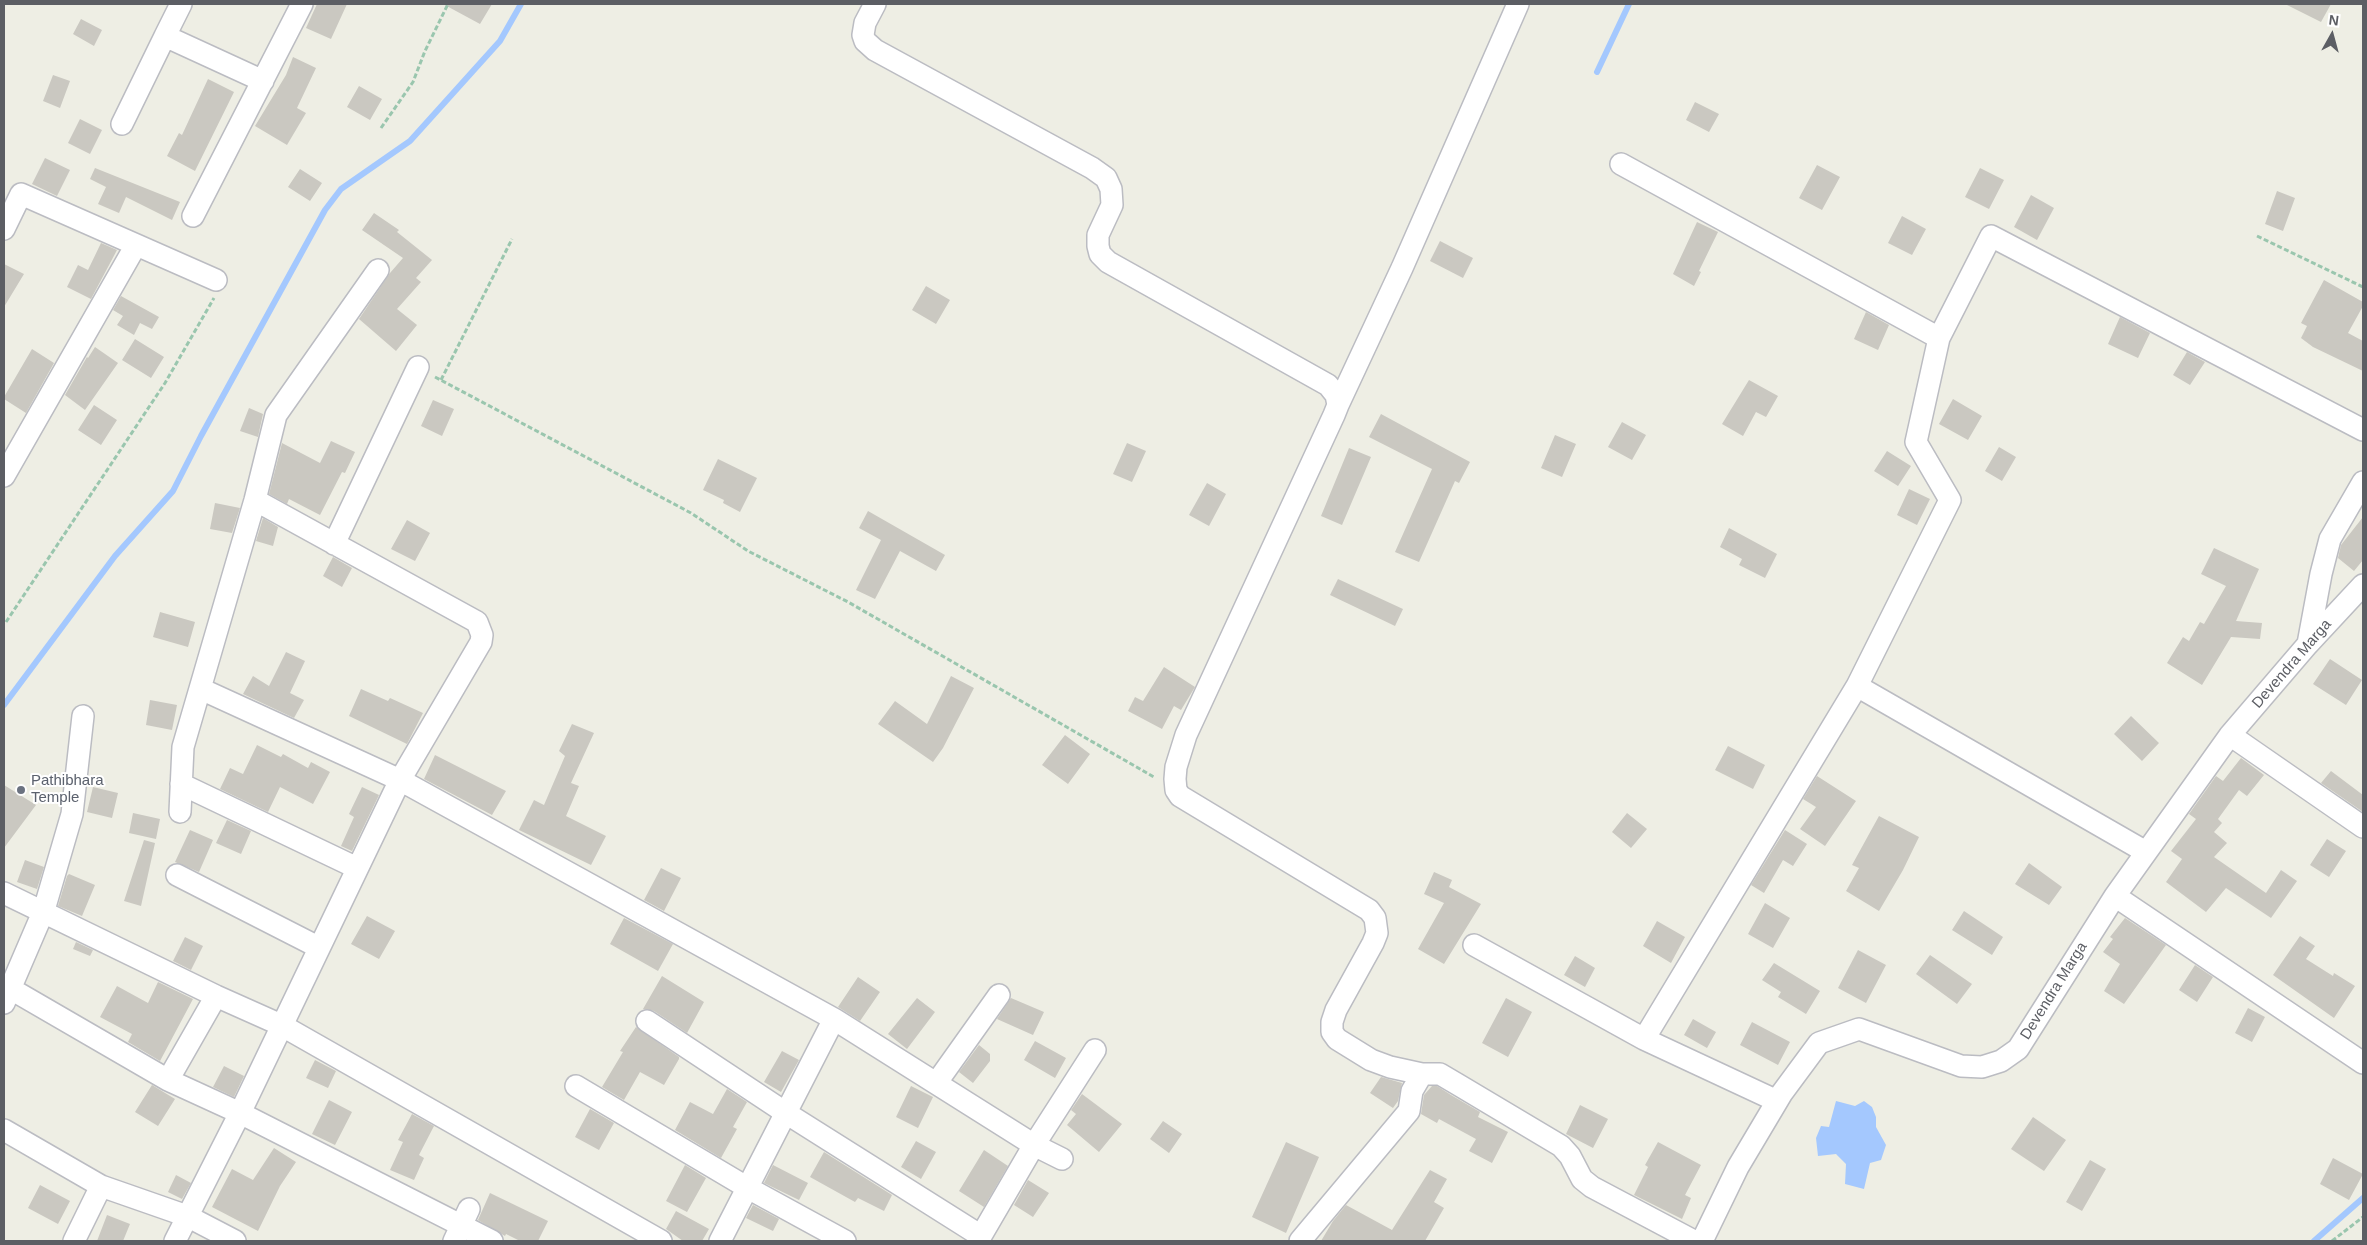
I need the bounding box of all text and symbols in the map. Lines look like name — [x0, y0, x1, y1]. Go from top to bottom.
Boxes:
north arrow — [2307, 10, 2357, 60]
text: N — [2328, 12, 2340, 29]
street label: Devendra Marga — [2249, 616, 2335, 712]
place label: Pathibhara Temple — [31, 772, 104, 807]
marker: Pathibhara Temple — [15, 784, 27, 796]
street label: Devendra Marga — [2017, 939, 2091, 1043]

